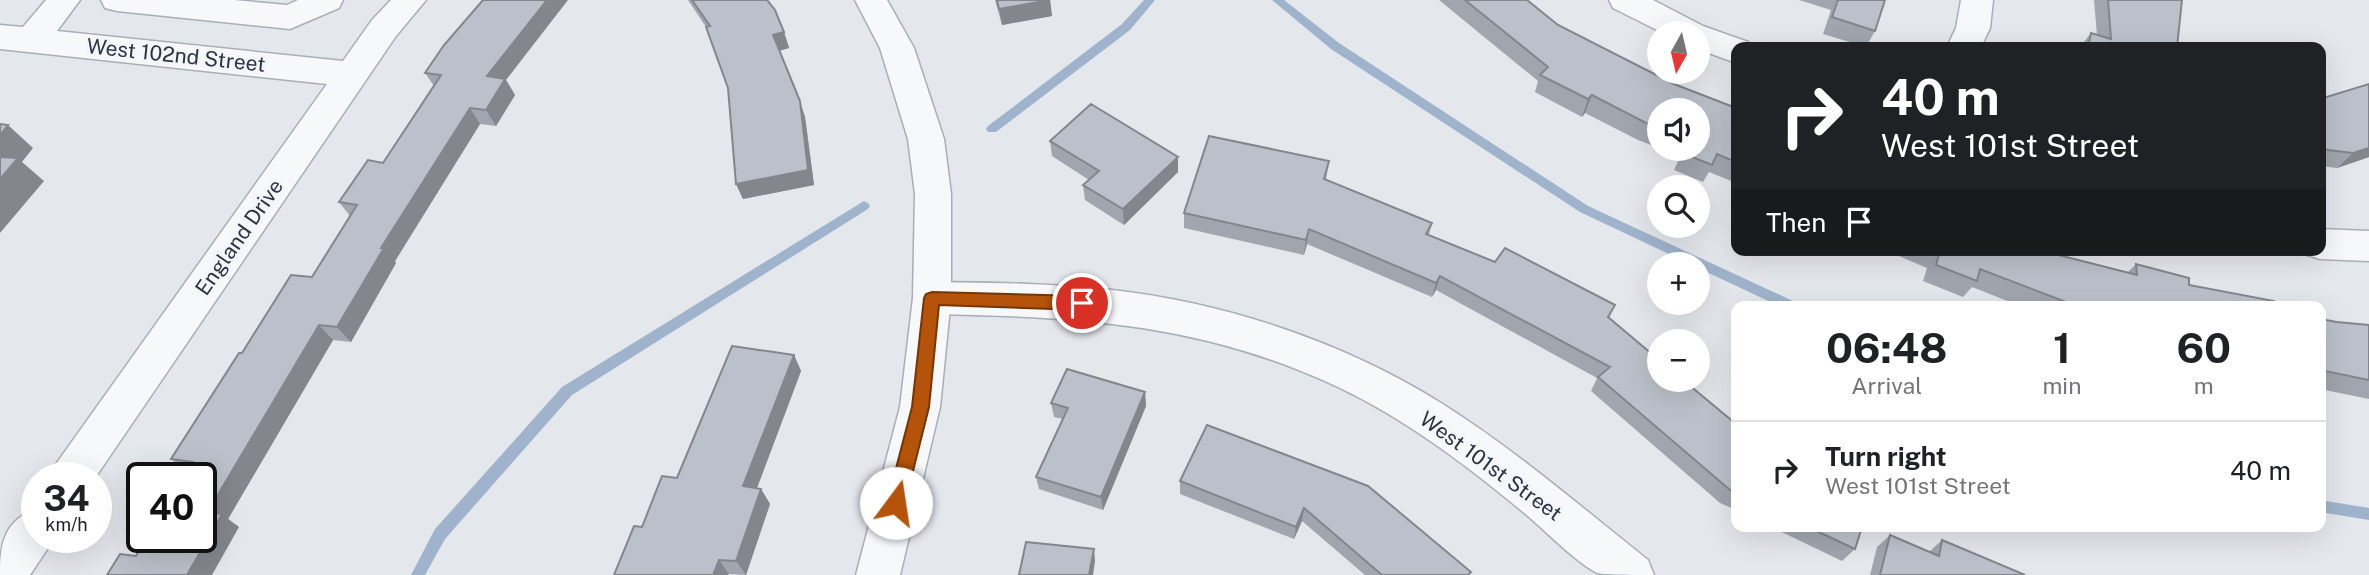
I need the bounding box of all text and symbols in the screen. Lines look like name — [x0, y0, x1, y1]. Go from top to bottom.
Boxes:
north arrow — [1647, 21, 1710, 84]
map controls — [1647, 21, 1710, 392]
street label: West 102nd Street — [85, 33, 267, 77]
text: 40 m — [1881, 68, 2000, 126]
icon: right — [1766, 70, 1857, 161]
button: sound — [1647, 98, 1710, 161]
text: West 101st Street — [1881, 127, 2139, 164]
street label: England Drive — [190, 174, 288, 300]
button: search — [1647, 175, 1710, 238]
icon: arrive — [1840, 203, 1878, 241]
text: Then — [1766, 207, 1826, 238]
button: + — [1647, 252, 1710, 315]
pin — [1052, 273, 1112, 333]
icon: arrive — [1063, 284, 1101, 322]
text: 06:48 — [1826, 323, 1948, 372]
text: 1 — [2053, 323, 2071, 372]
text: 60 — [2176, 323, 2231, 372]
button: − — [1647, 329, 1710, 392]
text: Arrival — [1851, 372, 1922, 399]
text: min — [2042, 372, 2081, 399]
text: m — [2194, 372, 2214, 399]
street label: West 101st Street — [1415, 406, 1567, 526]
text: Turn right — [1825, 441, 1947, 472]
icon: right — [1766, 451, 1804, 489]
text: 40 m — [2230, 455, 2291, 486]
speed limit sign: 40 — [126, 462, 217, 553]
position arrow — [859, 466, 933, 540]
text: West 101st Street — [1825, 472, 2011, 499]
text: 34 — [43, 478, 90, 519]
text: km/h — [45, 514, 88, 535]

